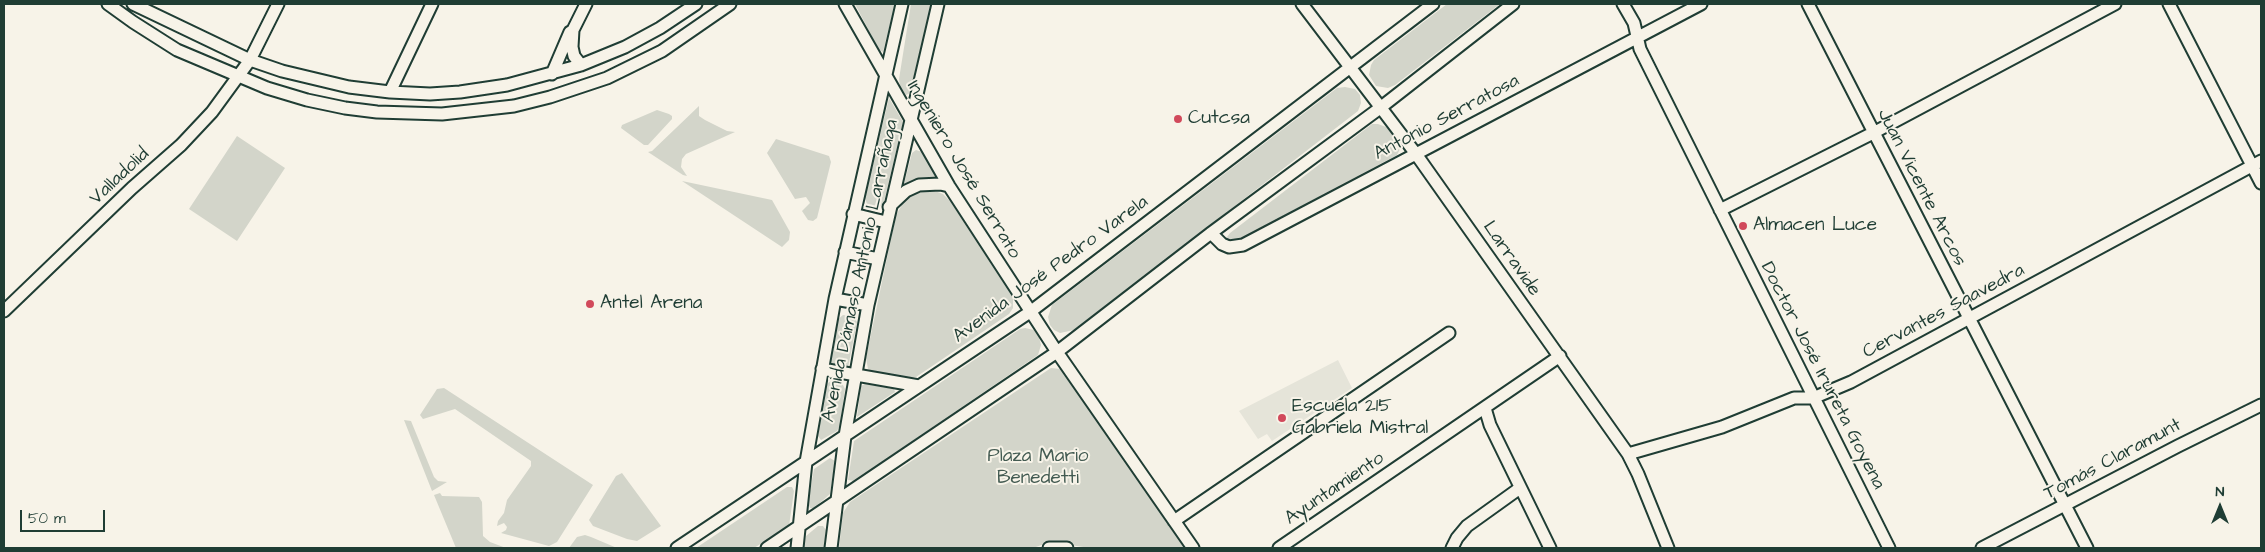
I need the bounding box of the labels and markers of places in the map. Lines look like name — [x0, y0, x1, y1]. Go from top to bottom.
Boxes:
place label: Cutcsa — [1188, 108, 1250, 130]
marker: Cutcsa — [1172, 113, 1184, 125]
place label: Almacen Luce — [1753, 215, 1877, 237]
marker: Almacen Luce — [1737, 220, 1749, 232]
place label: Antel Arena — [600, 293, 702, 315]
marker: Antel Arena — [584, 298, 596, 310]
place label: Escuela 215 Gabriela Mistral — [1292, 396, 1428, 440]
marker: Escuela 215 Gabriela Mistral — [1276, 412, 1288, 424]

